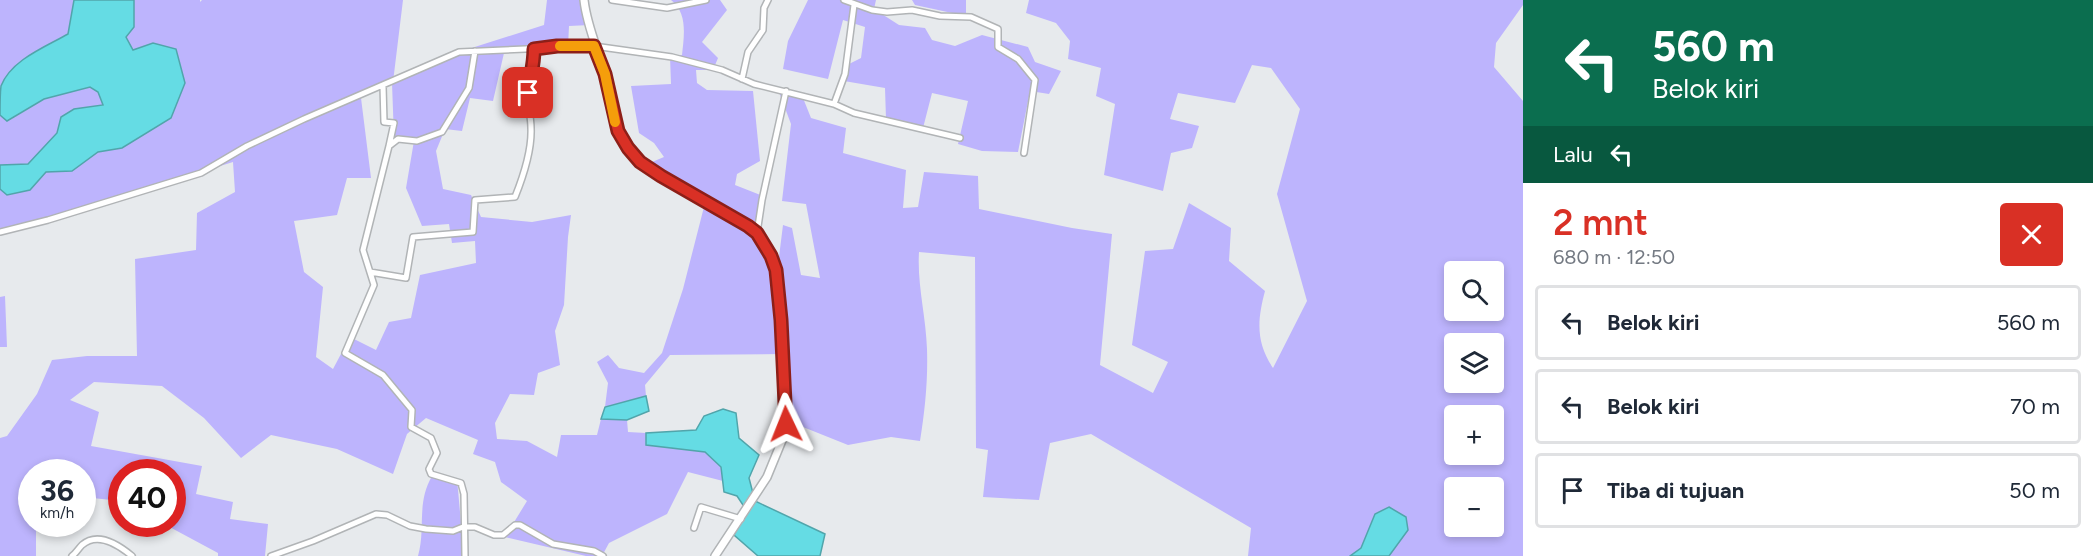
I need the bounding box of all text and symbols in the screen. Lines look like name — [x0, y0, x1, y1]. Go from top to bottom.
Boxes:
text: 560 m — [1652, 21, 1775, 72]
icon: left — [1553, 24, 1631, 102]
pin — [502, 67, 553, 118]
text: Belok kiri — [1652, 72, 1759, 105]
icon: arrive — [511, 76, 544, 109]
icon: left — [1605, 138, 1638, 171]
text: Lalu — [1553, 141, 1593, 168]
text: 2 mnt — [1553, 201, 1648, 244]
button: close — [2000, 203, 2063, 266]
text: 680 m · 12:50 — [1553, 245, 1675, 269]
map controls — [1444, 261, 1504, 537]
button: search — [1444, 261, 1504, 321]
icon: left — [1556, 306, 1589, 339]
text: Belok kiri — [1607, 309, 1700, 336]
text: 560 m — [1997, 309, 2060, 336]
button: layers — [1444, 333, 1504, 393]
icon: left — [1556, 390, 1589, 423]
position arrow — [754, 392, 818, 456]
text: Belok kiri — [1607, 393, 1700, 420]
text: 70 m — [2010, 393, 2060, 420]
button: + — [1444, 405, 1504, 465]
speed limit sign: 40 — [108, 459, 186, 537]
text: 36 — [40, 472, 74, 509]
icon: arrive — [1556, 474, 1589, 507]
button: − — [1444, 477, 1504, 537]
text: Tiba di tujuan — [1607, 477, 1744, 504]
text: 50 m — [2009, 477, 2060, 504]
text: km/h — [40, 504, 74, 522]

